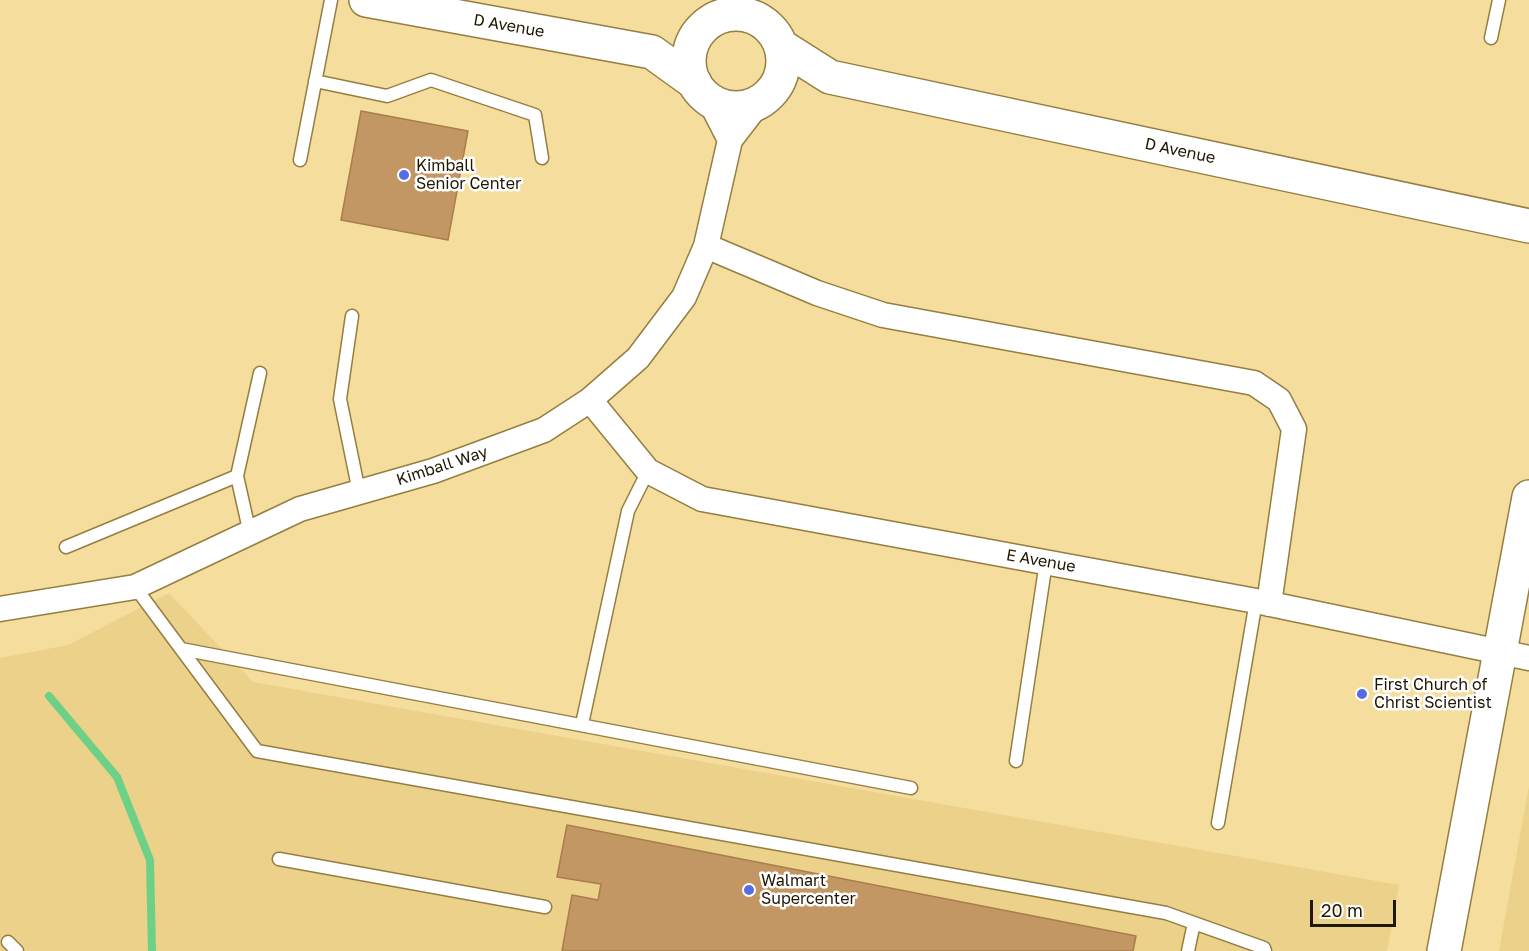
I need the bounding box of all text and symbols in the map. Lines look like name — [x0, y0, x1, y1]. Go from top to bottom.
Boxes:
street label: D Avenue — [472, 10, 546, 42]
street label: D Avenue — [1143, 134, 1217, 168]
place label: Kimball Senior Center — [416, 156, 521, 194]
marker: Kimball Senior Center — [397, 168, 411, 182]
street label: Kimball Way — [394, 442, 490, 490]
street label: E Avenue — [1005, 545, 1077, 577]
place label: First Church of Christ Scientist — [1374, 675, 1492, 713]
marker: First Church of Christ Scientist — [1355, 687, 1369, 701]
place label: Walmart Supercenter — [761, 871, 856, 909]
marker: Walmart Supercenter — [742, 883, 756, 897]
scale bar — [1313, 888, 1398, 926]
text: 20 m — [1321, 899, 1363, 921]

